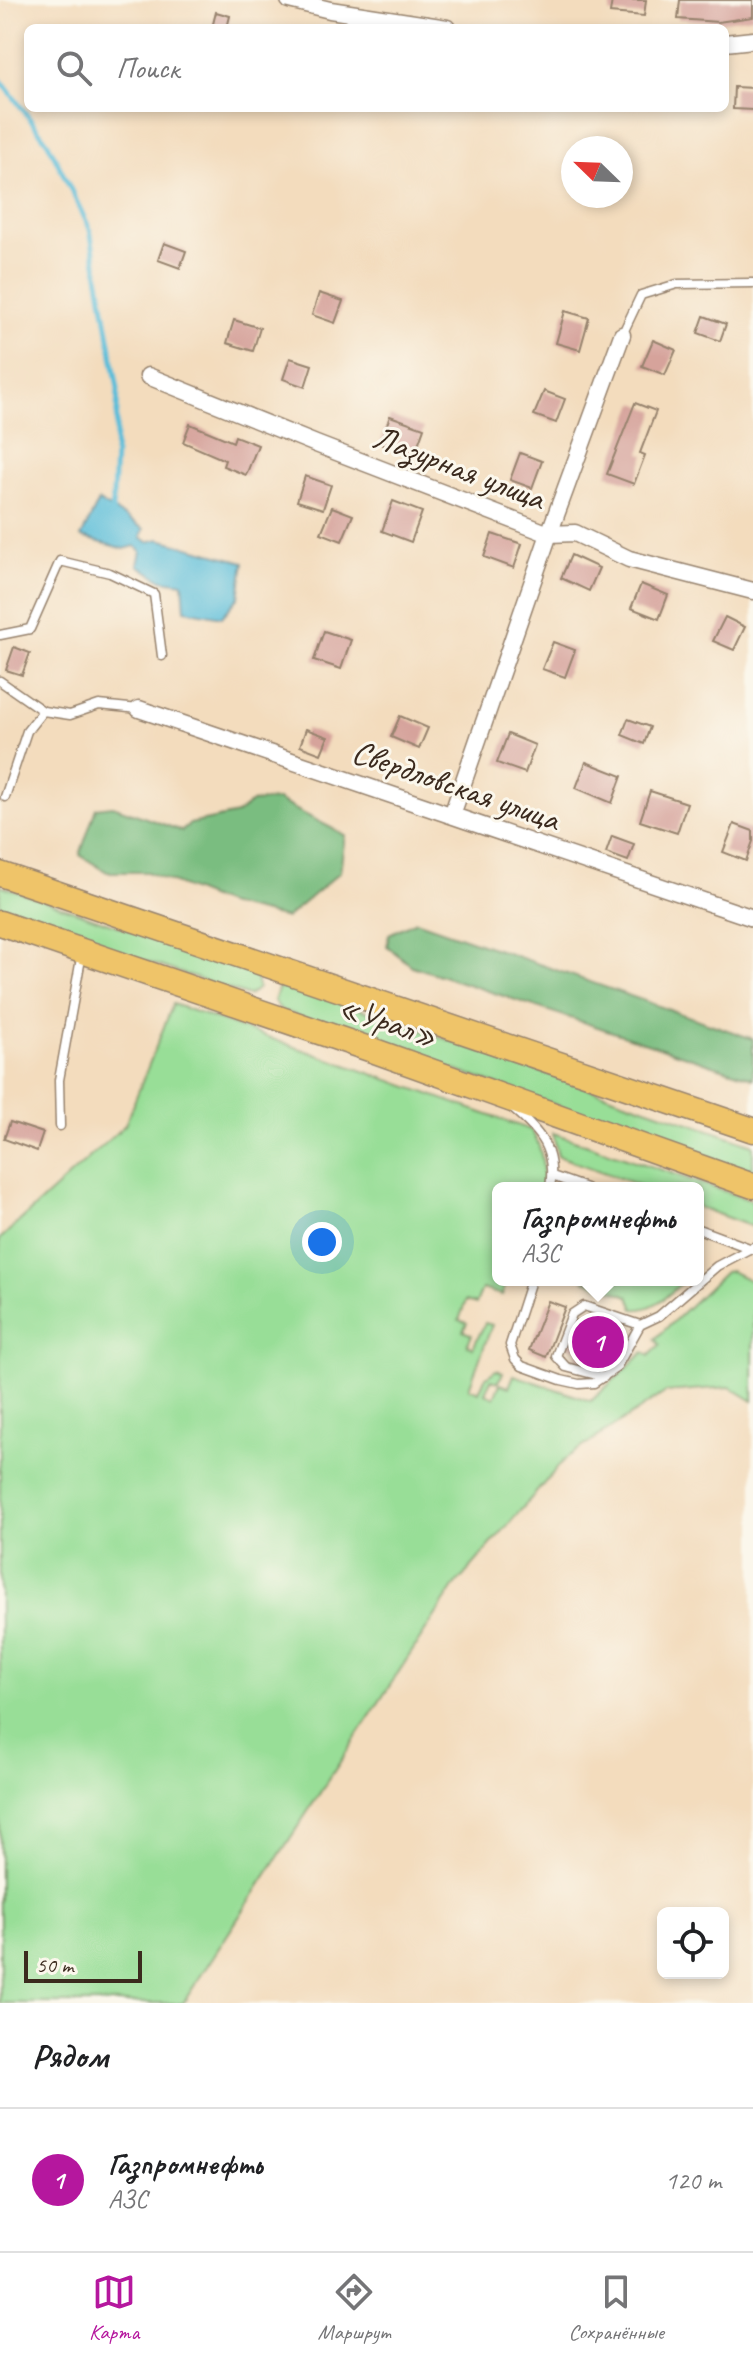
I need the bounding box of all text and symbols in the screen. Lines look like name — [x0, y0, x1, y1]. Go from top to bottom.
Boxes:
search box — [24, 24, 729, 112]
icon: search — [52, 46, 96, 90]
text: Поиск — [116, 49, 179, 87]
north arrow — [561, 136, 633, 208]
street label: Лазурная улица — [367, 415, 553, 520]
street label: Свердловская улица — [347, 729, 567, 841]
street label: «Урал» — [333, 984, 443, 1058]
popup — [492, 1182, 704, 1286]
text: Газпромнефть — [521, 1199, 675, 1237]
your location — [302, 1222, 342, 1262]
text: АЗС — [521, 1237, 560, 1270]
pin: 1 — [572, 1312, 624, 1372]
map controls — [657, 1907, 729, 1979]
button: locate — [657, 1907, 729, 1979]
scale bar — [24, 1947, 142, 1983]
text: 50 m — [36, 1951, 73, 1979]
text: Рядом — [32, 2034, 108, 2077]
text: Газпромнефть — [108, 2145, 262, 2183]
text: 1 — [52, 2164, 64, 2197]
text: 120 m — [665, 2164, 721, 2197]
text: АЗС — [108, 2183, 147, 2216]
tab: Карта — [89, 2270, 139, 2346]
tab: Маршрут — [318, 2270, 390, 2346]
tab: Сохранённые — [568, 2270, 664, 2346]

